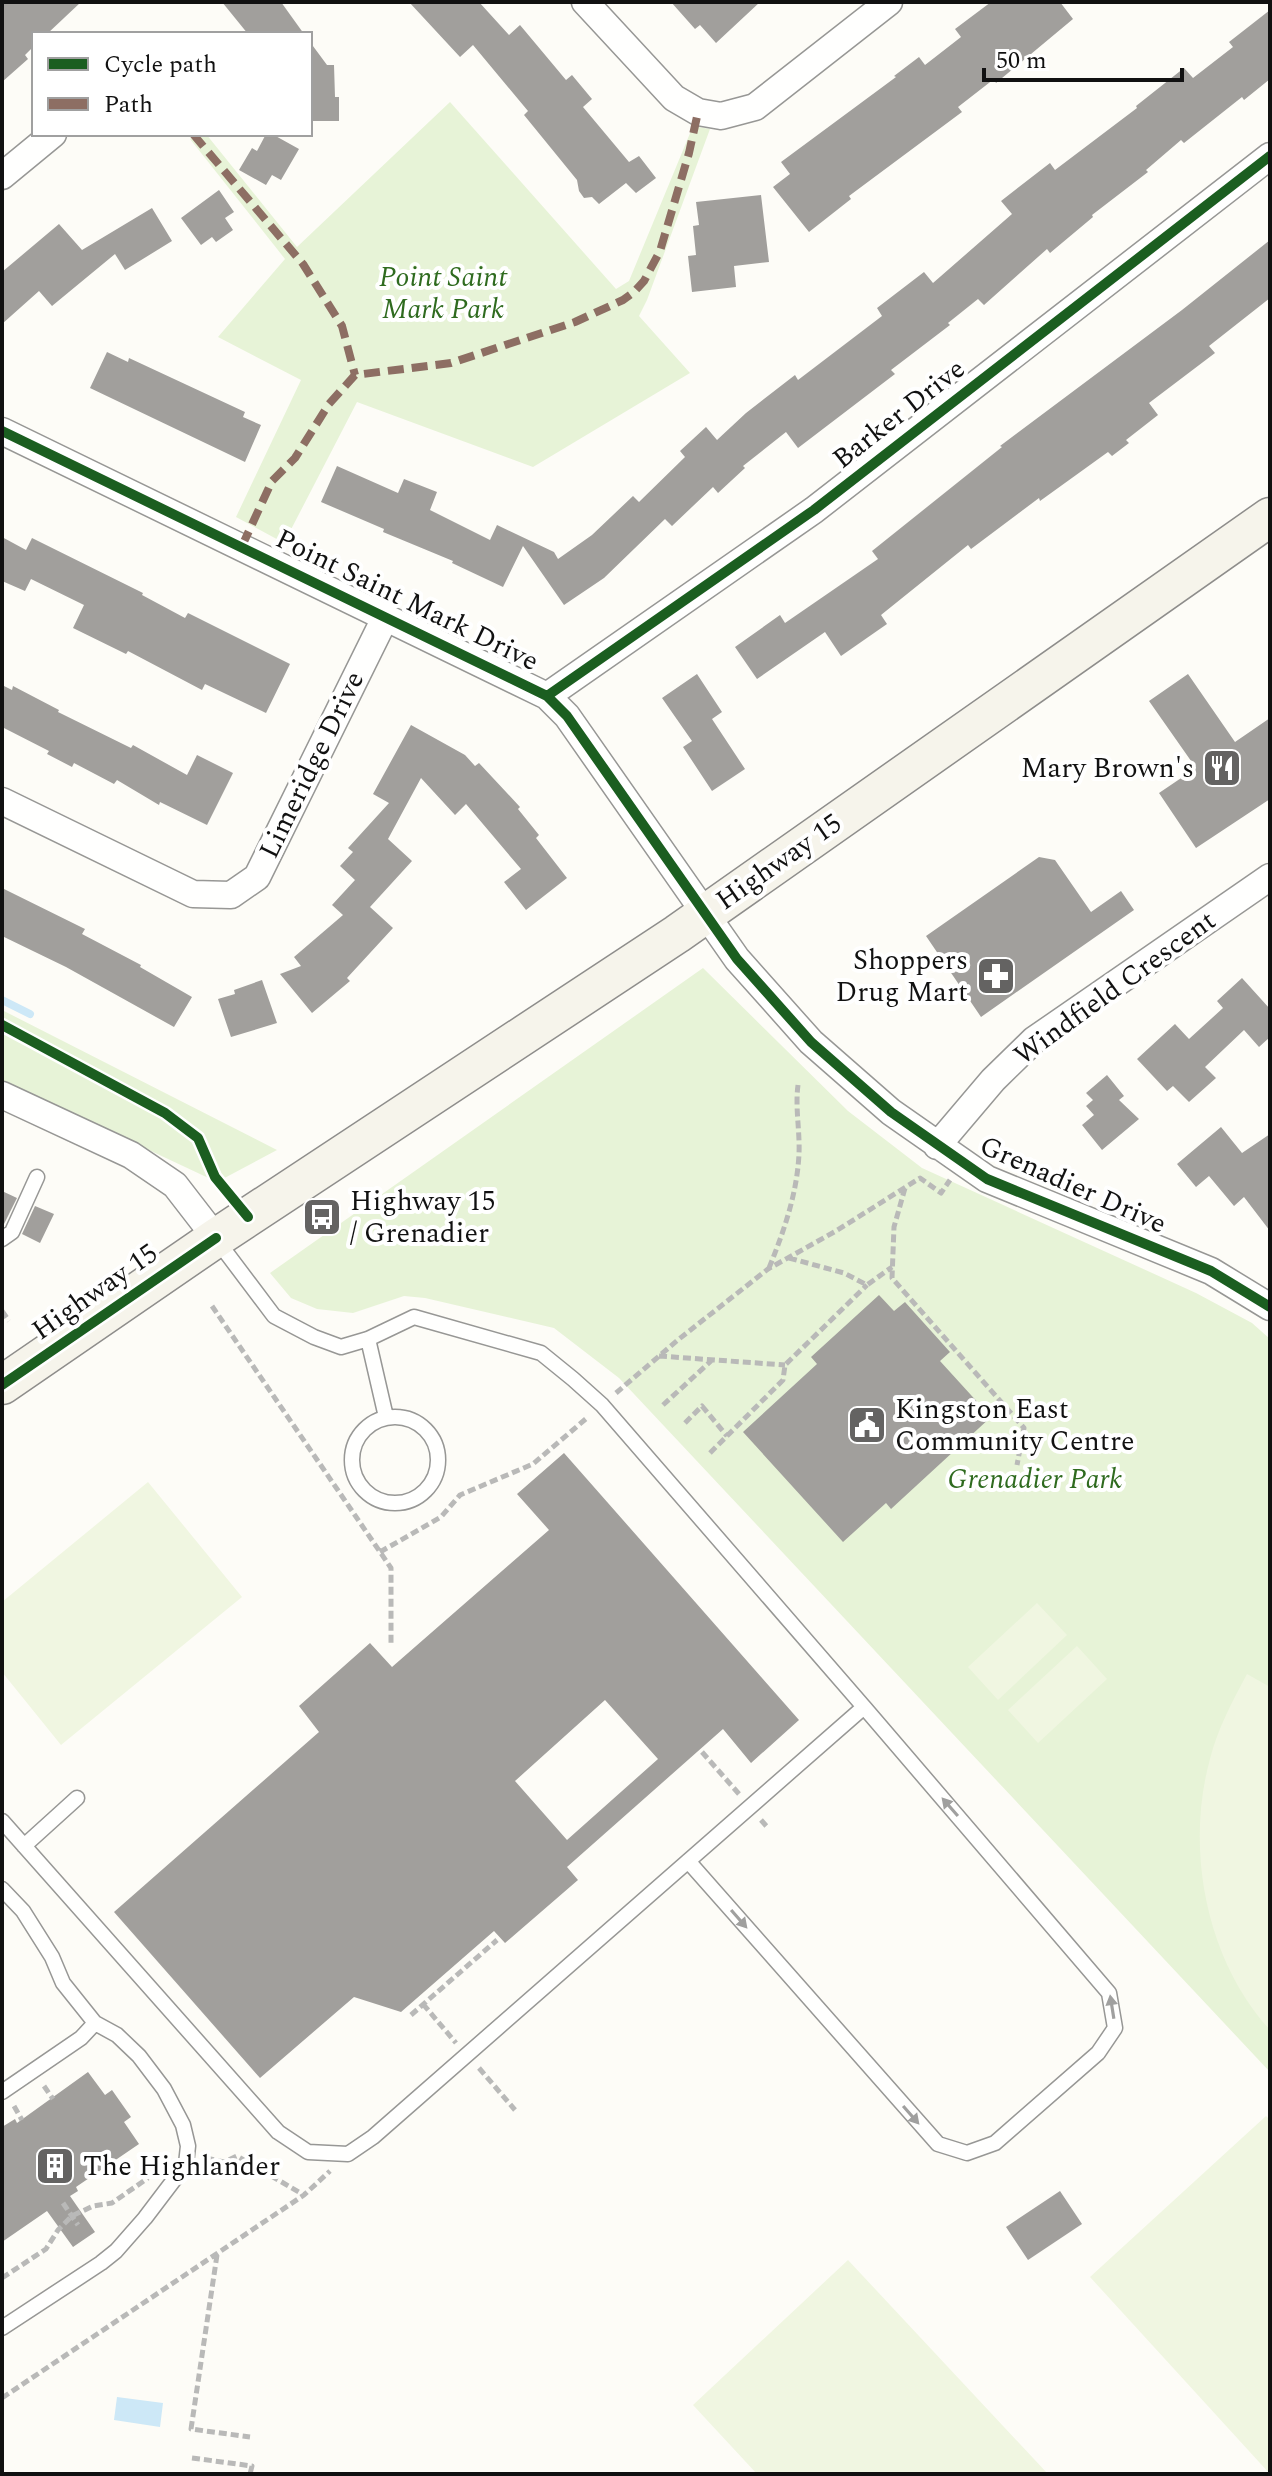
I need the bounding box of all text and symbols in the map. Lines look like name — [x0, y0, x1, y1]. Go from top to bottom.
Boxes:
legend — [32, 32, 312, 136]
scale bar — [984, 32, 1182, 82]
text: 50 m — [996, 43, 1047, 79]
text: Cycle path — [104, 47, 217, 83]
text: Path — [104, 87, 153, 123]
park label: Point Saint Mark Park — [379, 256, 508, 331]
street label: Barker Drive — [823, 348, 975, 480]
street label: Point Saint Mark Drive — [268, 517, 546, 683]
street label: Limeridge Drive — [248, 664, 376, 866]
place label: Mary Brown's — [1021, 747, 1194, 790]
restaurant icon: Mary Brown's — [1201, 747, 1243, 789]
street label: Highway 15 — [707, 803, 851, 921]
street label: Windfield Crescent — [1005, 900, 1225, 1076]
place label: Shoppers Drug Mart — [836, 939, 968, 1014]
pharmacy icon: Shoppers Drug Mart — [975, 955, 1017, 997]
street label: Grenadier Drive — [973, 1125, 1173, 1245]
place label: Highway 15 / Grenadier — [350, 1180, 496, 1255]
bus stop icon: Highway 15 / Grenadier — [301, 1196, 343, 1238]
street label: Highway 15 — [23, 1233, 167, 1351]
place label: Kingston East Community Centre — [895, 1388, 1135, 1463]
public building icon: Kingston East Community Centre — [846, 1404, 888, 1446]
park label: Grenadier Park — [948, 1458, 1122, 1501]
one-way arrow — [941, 1797, 959, 1816]
one-way arrow — [730, 1910, 748, 1929]
one-way arrow — [1105, 1995, 1117, 2020]
one-way arrow — [902, 2105, 920, 2124]
building icon: The Highlander — [34, 2145, 76, 2187]
place label: The Highlander — [83, 2145, 280, 2188]

